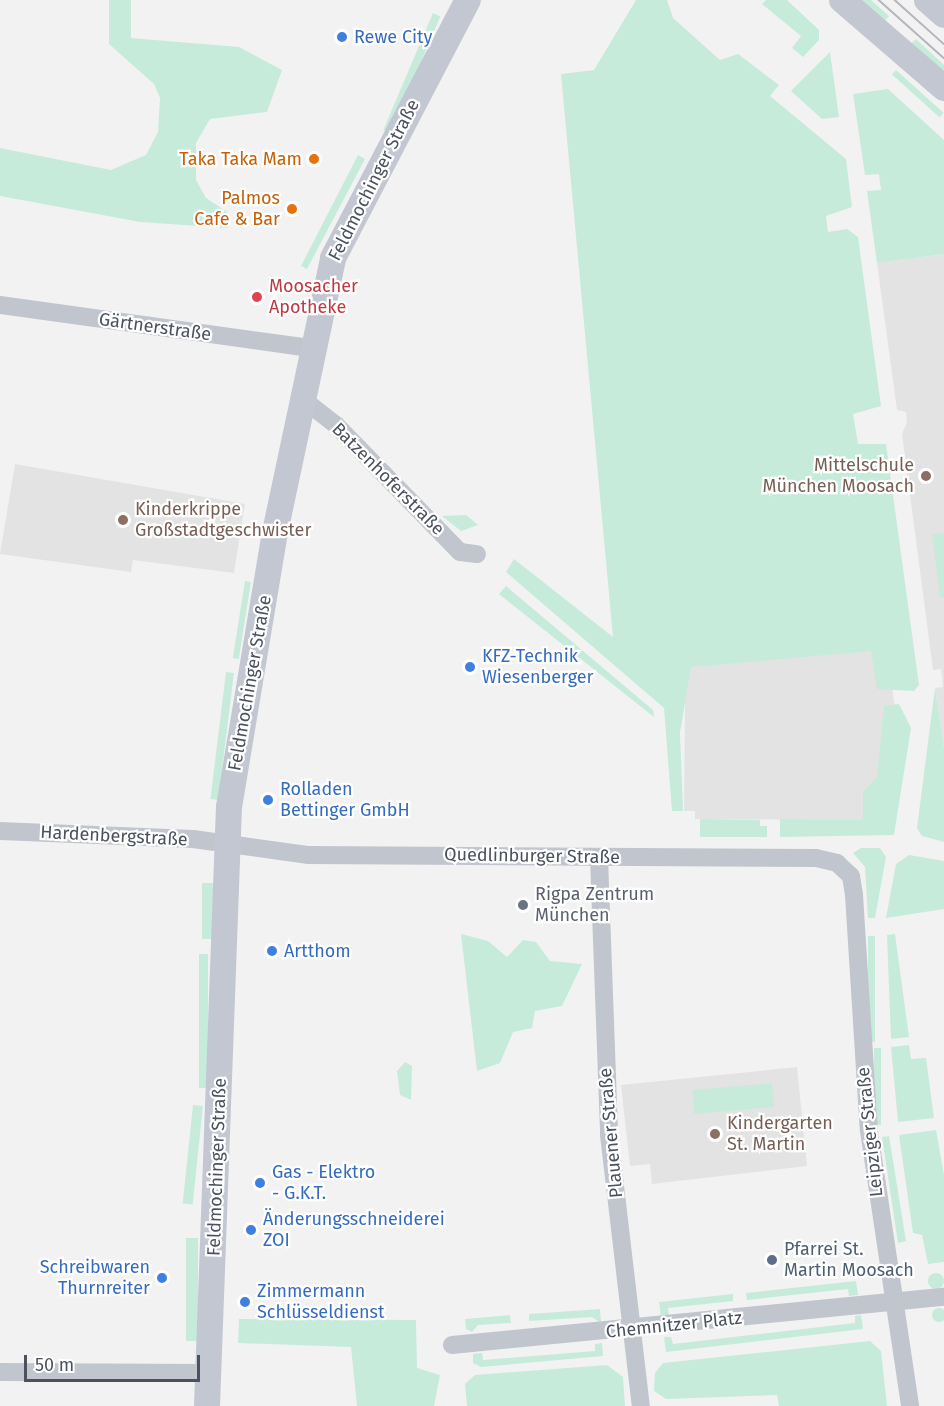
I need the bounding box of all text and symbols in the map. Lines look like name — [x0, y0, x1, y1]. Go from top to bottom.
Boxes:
place label: Rewe City — [354, 26, 432, 48]
marker: Rewe City — [335, 30, 349, 44]
street label: Feldmochinger Straße — [324, 96, 424, 264]
place label: Taka Taka Mam — [179, 148, 302, 170]
marker: Taka Taka Mam — [307, 152, 321, 166]
place label: Palmos Cafe & Bar — [194, 188, 280, 230]
marker: Palmos Cafe & Bar — [285, 202, 299, 216]
place label: Moosacher Apotheke — [269, 276, 358, 318]
marker: Moosacher Apotheke — [250, 290, 264, 304]
street label: Gärtnerstraße — [97, 308, 213, 346]
street label: Batzenhoferstraße — [327, 418, 449, 540]
place label: Mittelschule München Moosach — [762, 455, 914, 498]
marker: Mittelschule München Moosach — [919, 469, 933, 483]
place label: Kinderkrippe Großstadtgeschwister — [135, 499, 311, 542]
marker: Kinderkrippe Großstadtgeschwister — [116, 513, 130, 527]
street label: Feldmochinger Straße — [224, 593, 276, 773]
place label: KFZ-Technik Wiesenberger — [482, 646, 594, 688]
marker: KFZ-Technik Wiesenberger — [463, 660, 477, 674]
place label: Rolladen Bettinger GmbH — [280, 779, 410, 822]
marker: Rolladen Bettinger GmbH — [261, 793, 275, 807]
street label: Hardenbergstraße — [40, 821, 188, 851]
street label: Quedlinburger Straße — [444, 844, 620, 868]
place label: Rigpa Zentrum München — [535, 884, 654, 926]
marker: Rigpa Zentrum München — [516, 898, 530, 912]
place label: Artthom — [284, 940, 351, 962]
marker: Artthom — [265, 944, 279, 958]
street label: Leipziger Straße — [852, 1066, 888, 1198]
street label: Plauener Straße — [595, 1067, 627, 1199]
street label: Feldmochinger Straße — [203, 1078, 231, 1256]
place label: Kindergarten St. Martin — [727, 1113, 833, 1156]
marker: Kindergarten St. Martin — [708, 1127, 722, 1141]
place label: Gas - Elektro - G.K.T. — [272, 1162, 375, 1204]
marker: Gas - Elektro - G.K.T. — [253, 1176, 267, 1190]
place label: Änderungsschneiderei ZOI — [263, 1209, 445, 1252]
marker: Änderungsschneiderei ZOI — [244, 1223, 258, 1237]
place label: Pfarrei St. Martin Moosach — [784, 1239, 914, 1282]
marker: Pfarrei St. Martin Moosach — [765, 1253, 779, 1267]
place label: Schreibwaren Thurnreiter — [40, 1257, 150, 1300]
marker: Schreibwaren Thurnreiter — [155, 1271, 169, 1285]
place label: Zimmermann Schlüsseldienst — [257, 1281, 384, 1324]
marker: Zimmermann Schlüsseldienst — [238, 1295, 252, 1309]
street label: Chemnitzer Platz — [605, 1307, 743, 1343]
scale bar — [27, 1343, 202, 1381]
text: 50 m — [35, 1354, 74, 1376]

